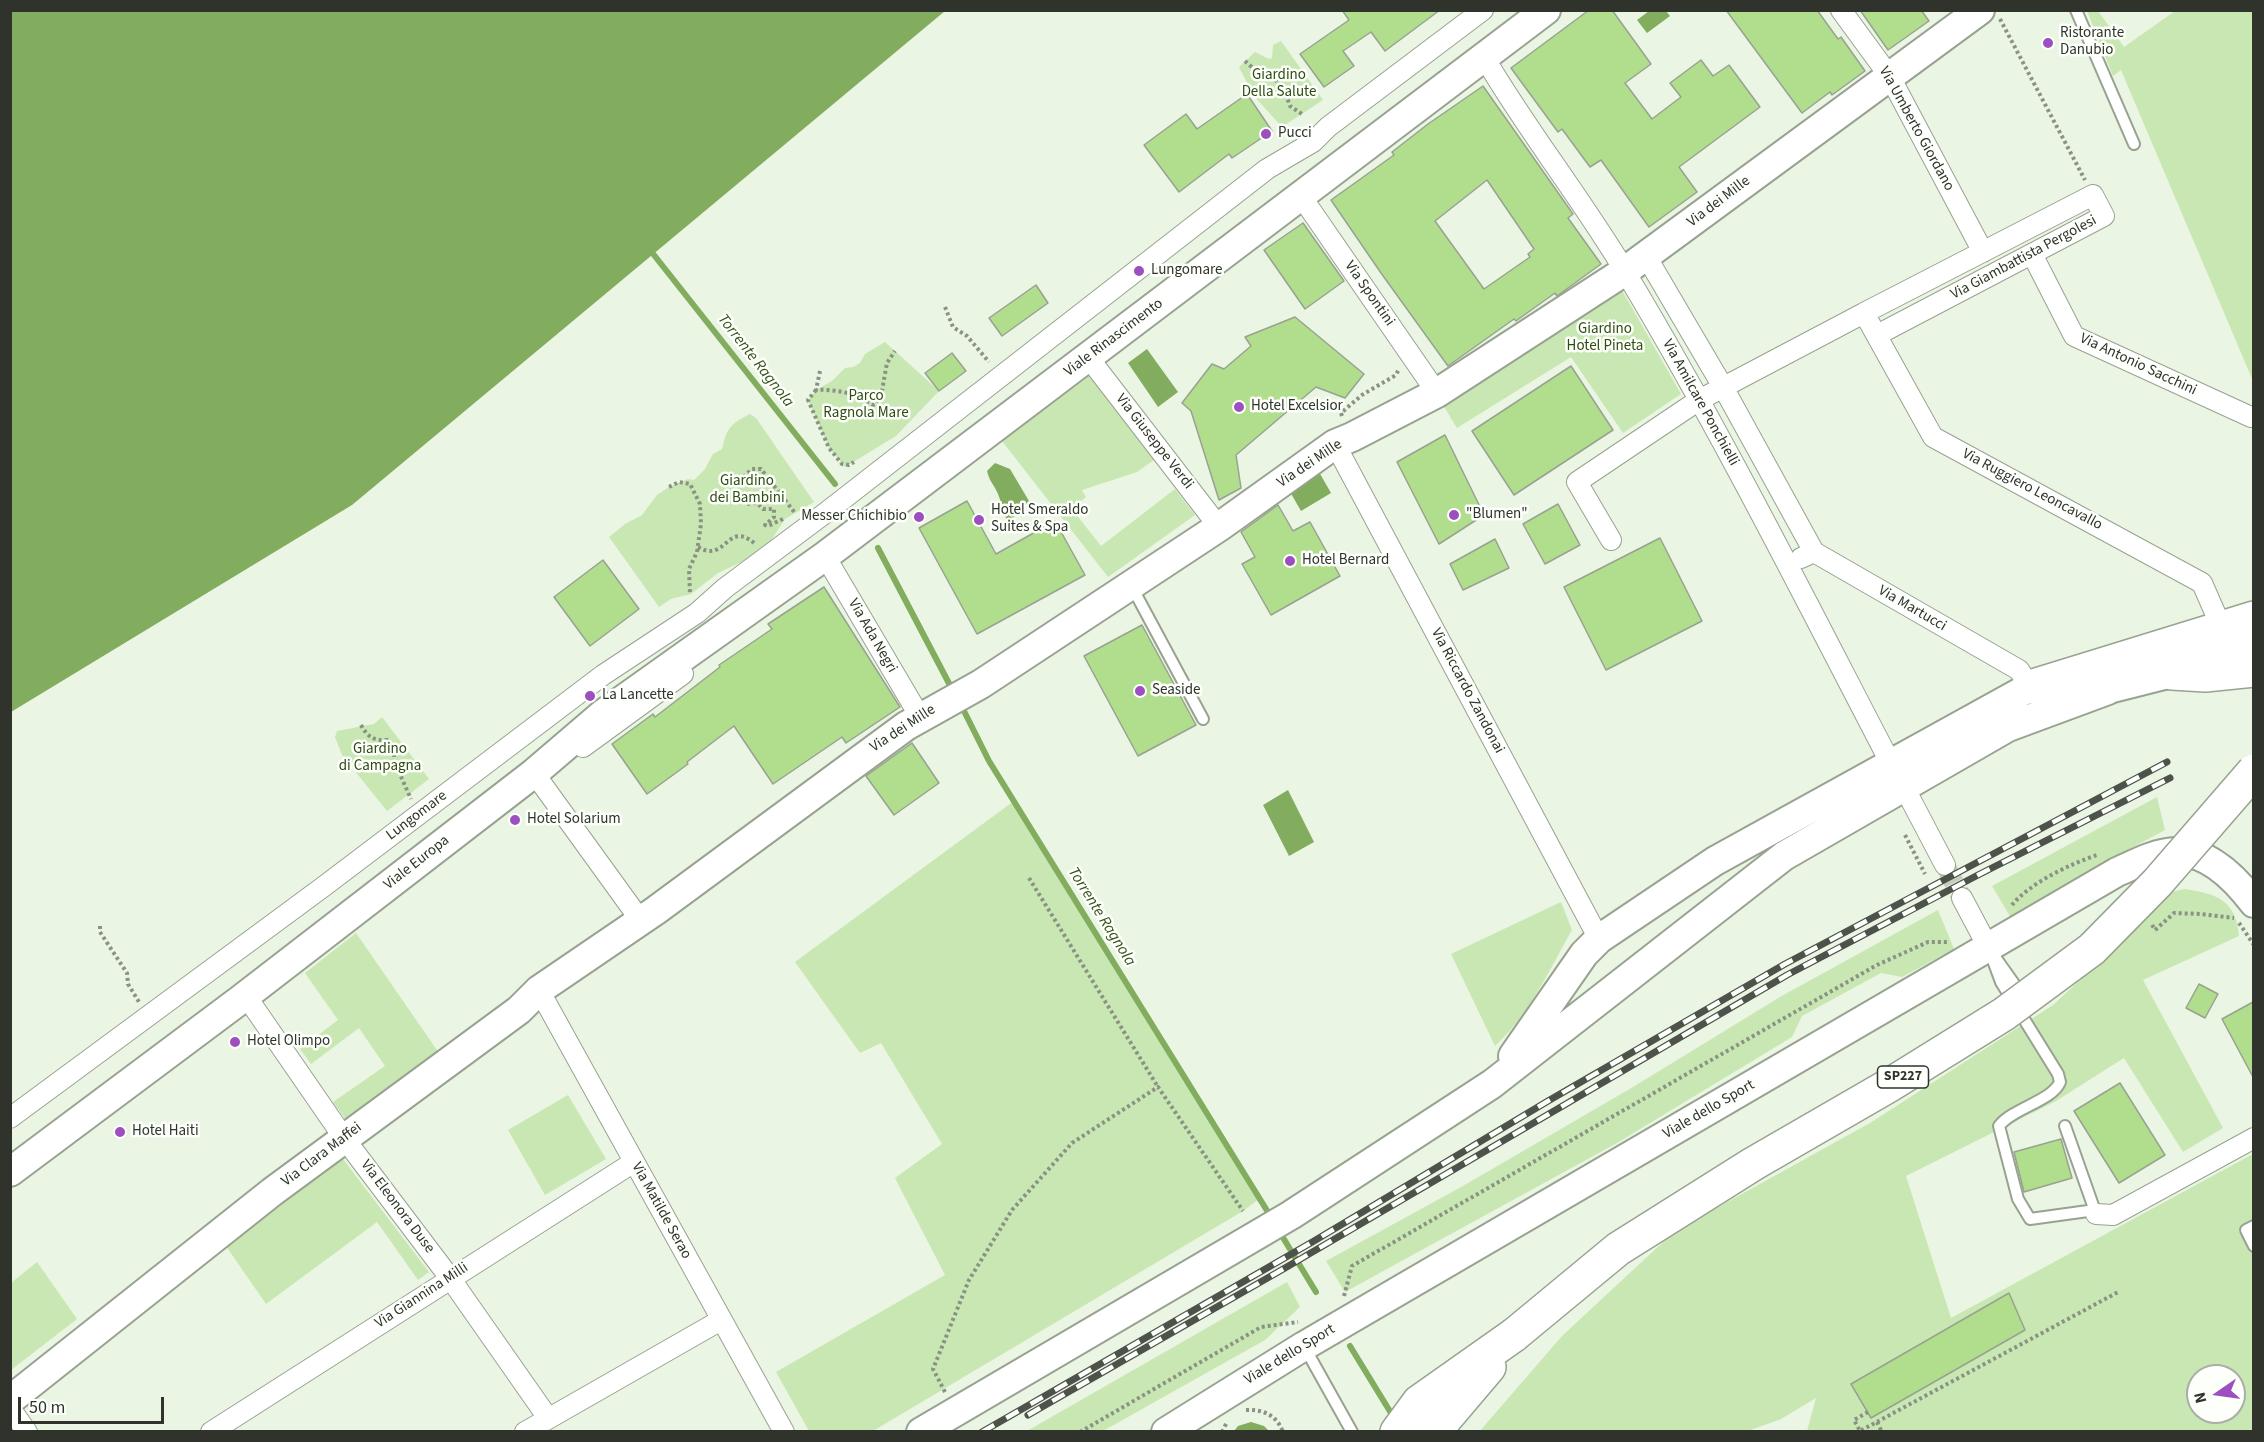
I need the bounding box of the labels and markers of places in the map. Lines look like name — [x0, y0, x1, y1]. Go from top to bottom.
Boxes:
place label: Ristorante Danubio — [2060, 25, 2124, 60]
marker: Ristorante Danubio — [2041, 36, 2055, 50]
place label: Pucci — [1278, 125, 1312, 143]
marker: Pucci — [1259, 127, 1273, 141]
place label: Lungomare — [1151, 262, 1222, 280]
marker: Lungomare — [1132, 264, 1146, 278]
place label: Hotel Excelsior — [1251, 398, 1343, 416]
marker: Hotel Excelsior — [1232, 400, 1246, 414]
place label: Hotel Smeraldo Suites & Spa — [991, 502, 1088, 537]
place label: "Blumen" — [1466, 506, 1528, 524]
place label: Messer Chichibio — [801, 508, 907, 526]
marker: "Blumen" — [1447, 508, 1461, 522]
marker: Messer Chichibio — [912, 510, 926, 524]
marker: Hotel Smeraldo Suites & Spa — [972, 513, 986, 527]
place label: Hotel Bernard — [1302, 552, 1389, 570]
marker: Hotel Bernard — [1283, 554, 1297, 568]
place label: Seaside — [1152, 682, 1201, 700]
marker: Seaside — [1133, 684, 1147, 698]
place label: La Lancette — [602, 687, 674, 705]
marker: La Lancette — [583, 689, 597, 703]
place label: Hotel Solarium — [527, 811, 621, 829]
marker: Hotel Solarium — [508, 813, 522, 827]
place label: Hotel Olimpo — [247, 1033, 330, 1051]
marker: Hotel Olimpo — [228, 1035, 242, 1049]
place label: Hotel Haiti — [132, 1123, 199, 1141]
marker: Hotel Haiti — [113, 1125, 127, 1139]

